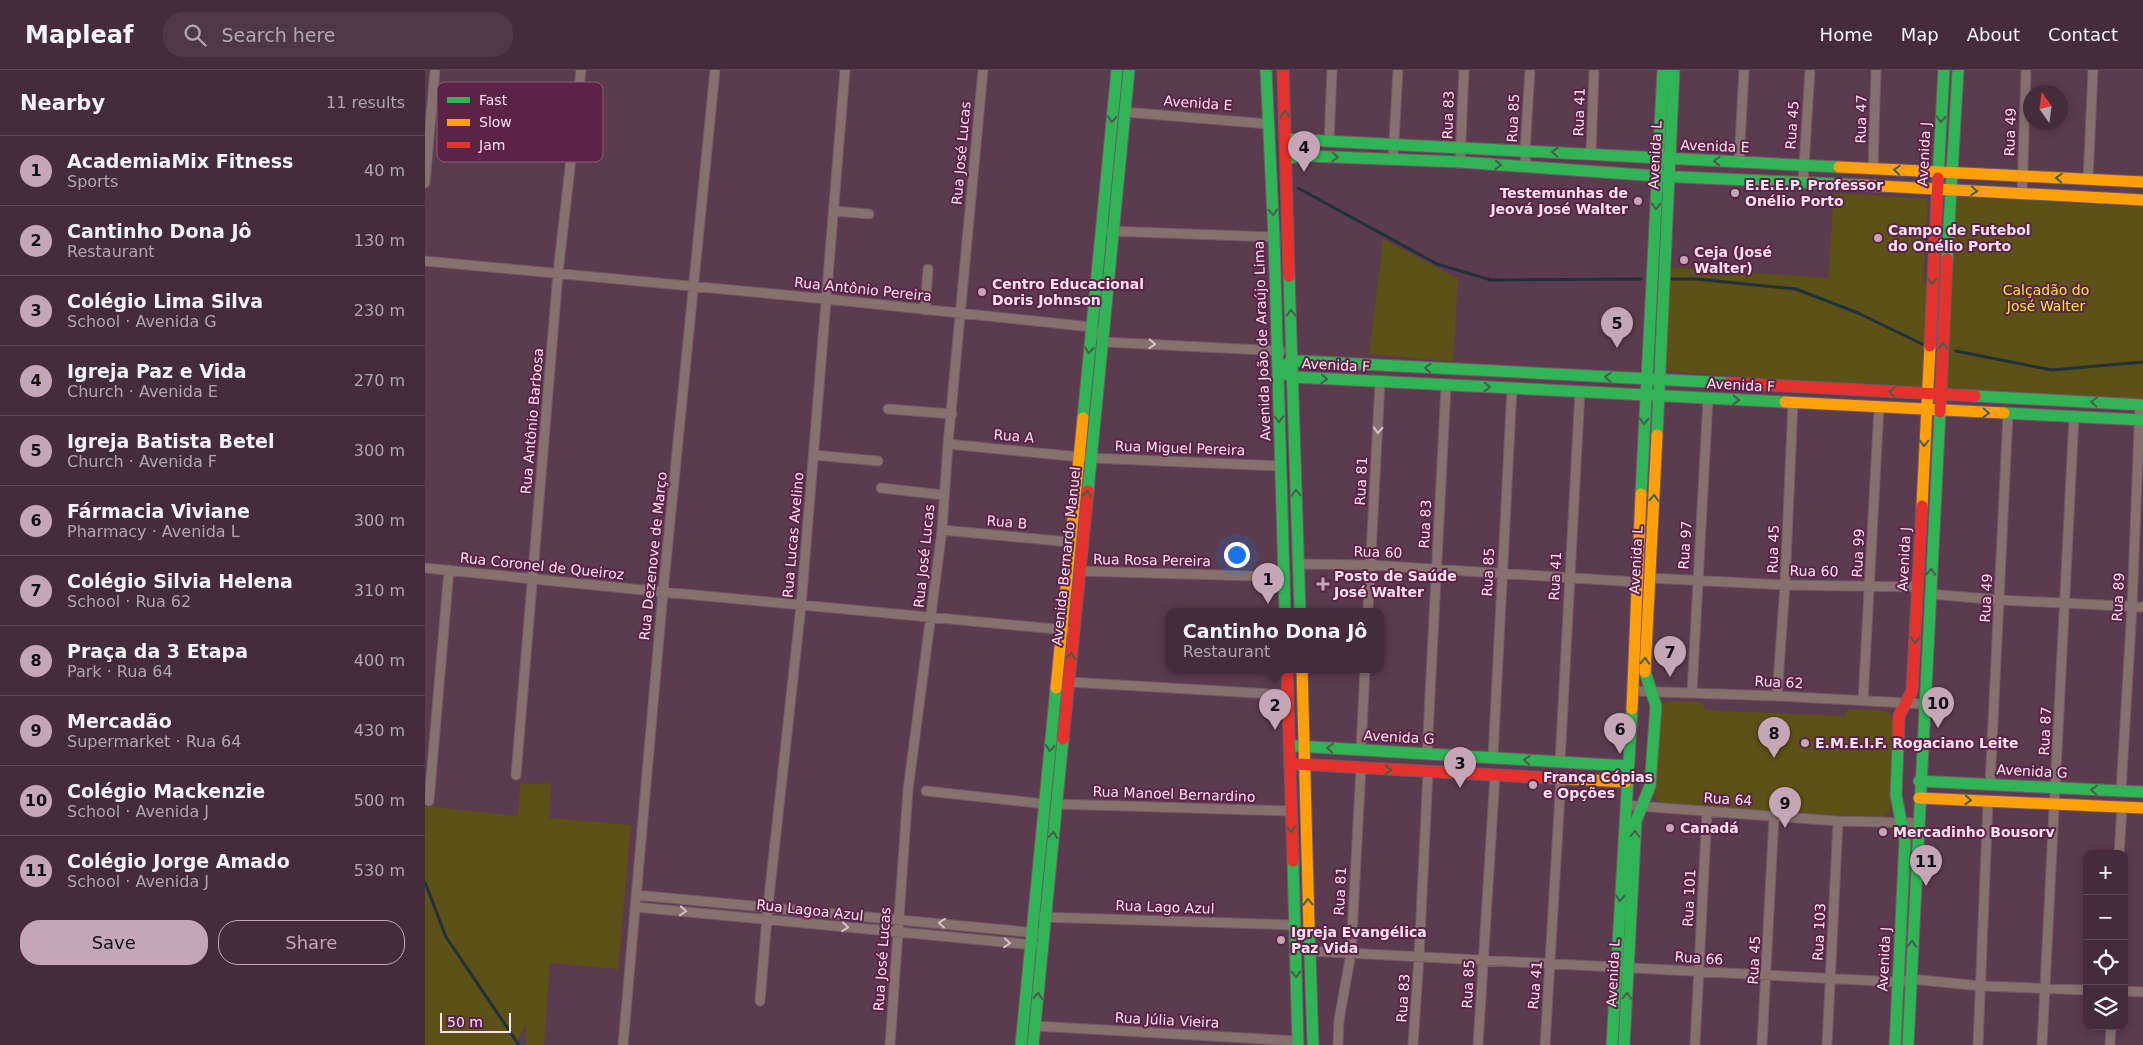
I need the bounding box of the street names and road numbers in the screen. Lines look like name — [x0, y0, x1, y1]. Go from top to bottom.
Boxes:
street label: Rua 41 — [1570, 87, 1588, 137]
street label: Rua 83 — [1439, 90, 1457, 140]
street label: Avenida E — [1163, 93, 1233, 113]
street label: Rua 85 — [1504, 93, 1522, 143]
street label: Rua 47 — [1853, 94, 1869, 144]
street label: Rua José Lucas — [948, 100, 974, 206]
street label: Rua 45 — [1782, 100, 1802, 150]
street label: Rua 49 — [2001, 107, 2019, 157]
street label: Avenida L — [1645, 120, 1665, 189]
street label: Avenida J — [1914, 121, 1934, 187]
street label: Avenida E — [1680, 137, 1750, 155]
street label: Avenida João de Araújo Lima — [1251, 241, 1273, 441]
street label: Rua Antônio Pereira — [793, 274, 933, 304]
street label: Rua Antônio Barbosa — [518, 347, 546, 495]
street label: Avenida F — [1301, 355, 1371, 375]
street label: Avenida F — [1706, 375, 1776, 395]
street label: Rua A — [993, 426, 1035, 446]
street label: Rua Miguel Pereira — [1114, 438, 1246, 458]
street label: Rua 81 — [1352, 456, 1370, 506]
street label: Avenida Bernardo Manuel — [1049, 466, 1083, 646]
street label: Rua Dezenove de Março — [636, 471, 670, 641]
street label: Rua Lucas Avelino — [780, 471, 806, 599]
street label: Rua 83 — [1416, 499, 1434, 549]
street label: Rua José Lucas — [911, 503, 937, 609]
street label: Rua B — [986, 512, 1028, 532]
street label: Rua 97 — [1675, 520, 1695, 570]
street label: Rua 45 — [1764, 524, 1782, 574]
street label: Avenida L — [1626, 525, 1646, 594]
street label: Avenida J — [1894, 526, 1914, 592]
street label: Rua 99 — [1849, 528, 1867, 578]
street label: Rua 60 — [1353, 543, 1403, 561]
street label: Rua 85 — [1479, 547, 1497, 597]
street label: Rua Coronel de Queiroz — [459, 549, 625, 583]
street label: Rua Rosa Pereira — [1093, 551, 1211, 569]
street label: Rua 41 — [1546, 551, 1564, 601]
street label: Rua 60 — [1789, 563, 1839, 579]
street label: Rua 89 — [2109, 572, 2127, 622]
street label: Rua 49 — [1977, 573, 1995, 623]
street label: Rua 62 — [1754, 673, 1804, 691]
street label: Rua 87 — [2036, 706, 2054, 756]
street label: Avenida G — [1363, 727, 1435, 747]
street label: Avenida G — [1996, 761, 2068, 781]
street label: Rua Manoel Bernardino — [1092, 783, 1256, 805]
street label: Rua 64 — [1703, 789, 1753, 809]
street label: Rua 81 — [1331, 866, 1349, 916]
street label: Rua 101 — [1680, 869, 1698, 927]
street label: Rua Lagoa Azul — [756, 896, 864, 924]
street label: Rua Lago Azul — [1115, 897, 1215, 917]
street label: Rua 103 — [1810, 903, 1828, 961]
street label: Rua José Lucas — [870, 907, 894, 1011]
street label: Avenida J — [1874, 926, 1894, 992]
street label: Rua 45 — [1745, 935, 1763, 985]
street label: Avenida L — [1603, 938, 1623, 1007]
street label: Rua 66 — [1674, 948, 1724, 968]
street label: Rua 85 — [1459, 959, 1477, 1009]
street label: Rua 41 — [1525, 960, 1545, 1010]
street label: Rua 83 — [1393, 973, 1413, 1023]
street label: Rua Júlia Vieira — [1114, 1009, 1220, 1031]

